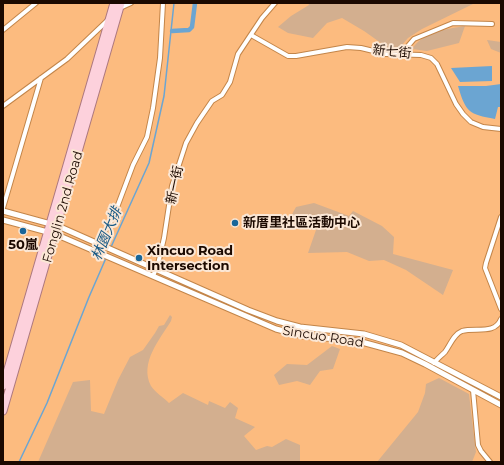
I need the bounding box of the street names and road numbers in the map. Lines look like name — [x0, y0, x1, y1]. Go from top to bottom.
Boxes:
street label: 新七街 — [372, 42, 412, 62]
street label: Fonglin 2nd Road — [40, 149, 86, 265]
street label: 新一街 — [163, 164, 187, 206]
street label: Sincuo Road — [281, 323, 365, 351]

